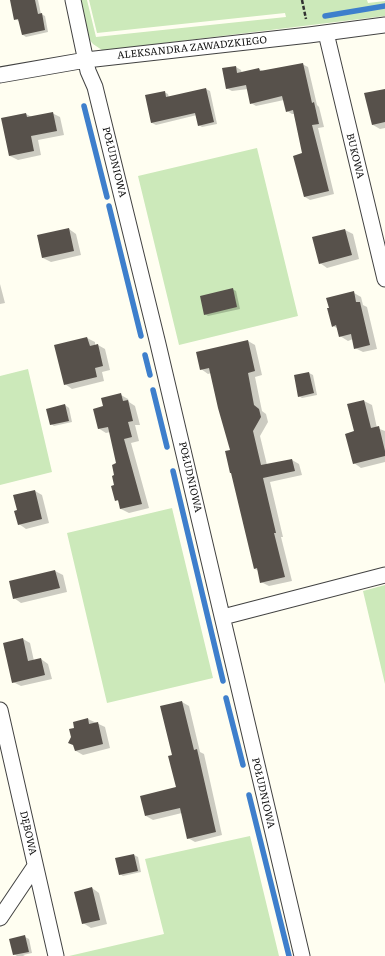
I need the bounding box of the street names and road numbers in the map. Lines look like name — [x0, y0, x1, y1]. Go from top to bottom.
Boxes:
street label: ALEKSANDRA ZAWADZKIEGO — [116, 34, 268, 62]
street label: POŁUDNIOWA — [99, 125, 129, 199]
street label: BUKOWA — [344, 132, 366, 180]
street label: POŁUDNIOWA — [176, 440, 204, 514]
street label: POŁUDNIOWA — [249, 756, 277, 830]
street label: DĘBOWA — [17, 810, 39, 856]

